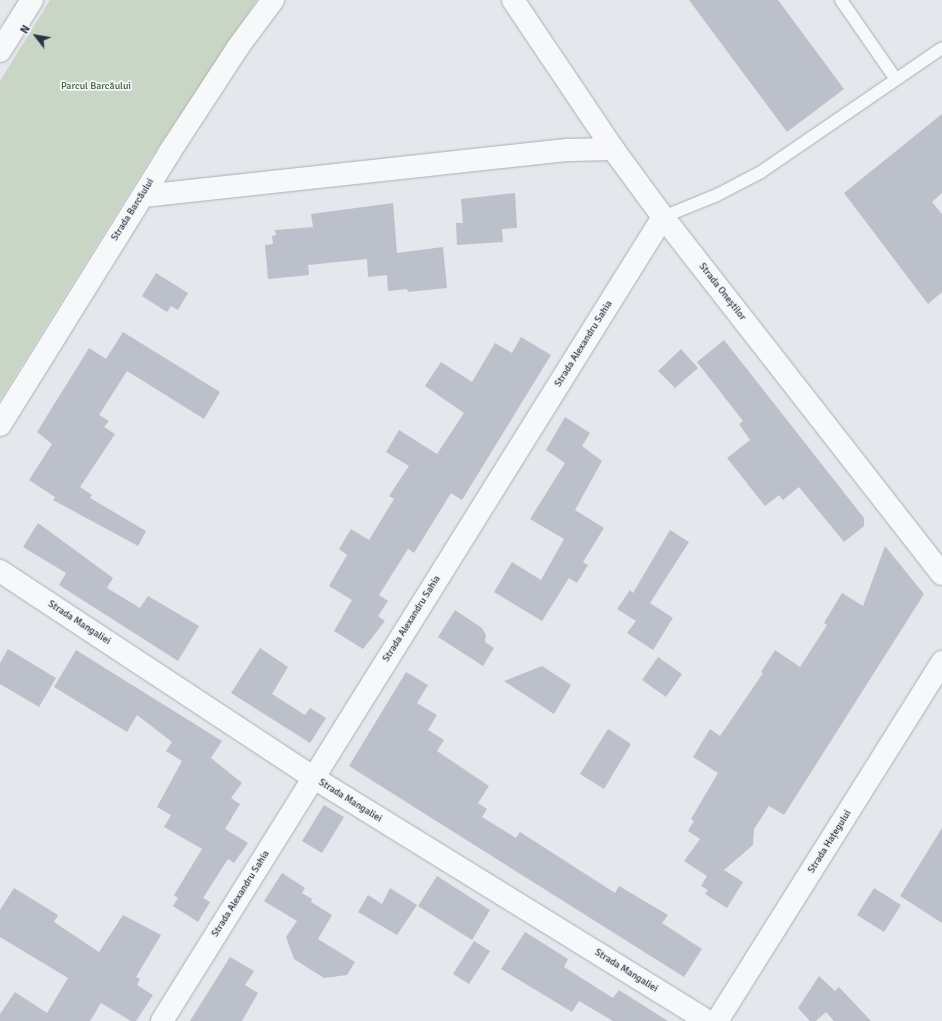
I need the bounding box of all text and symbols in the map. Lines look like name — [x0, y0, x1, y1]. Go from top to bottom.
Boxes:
north arrow — [16, 16, 56, 56]
text: N — [18, 23, 33, 36]
park label: Parcul Barcăului — [61, 81, 131, 93]
street label: Strada Barcăului — [109, 177, 157, 243]
street label: Strada Oneștilor — [696, 261, 748, 323]
street label: Strada Alexandru Sahia — [552, 299, 616, 389]
street label: Strada Alexandru Sahia — [380, 574, 444, 664]
street label: Strada Mangaliei — [45, 598, 113, 648]
street label: Strada Mangaliei — [316, 777, 384, 825]
street label: Strada Hațegului — [806, 808, 854, 876]
street label: Strada Alexandru Sahia — [209, 849, 273, 939]
street label: Strada Mangaliei — [592, 947, 660, 995]

